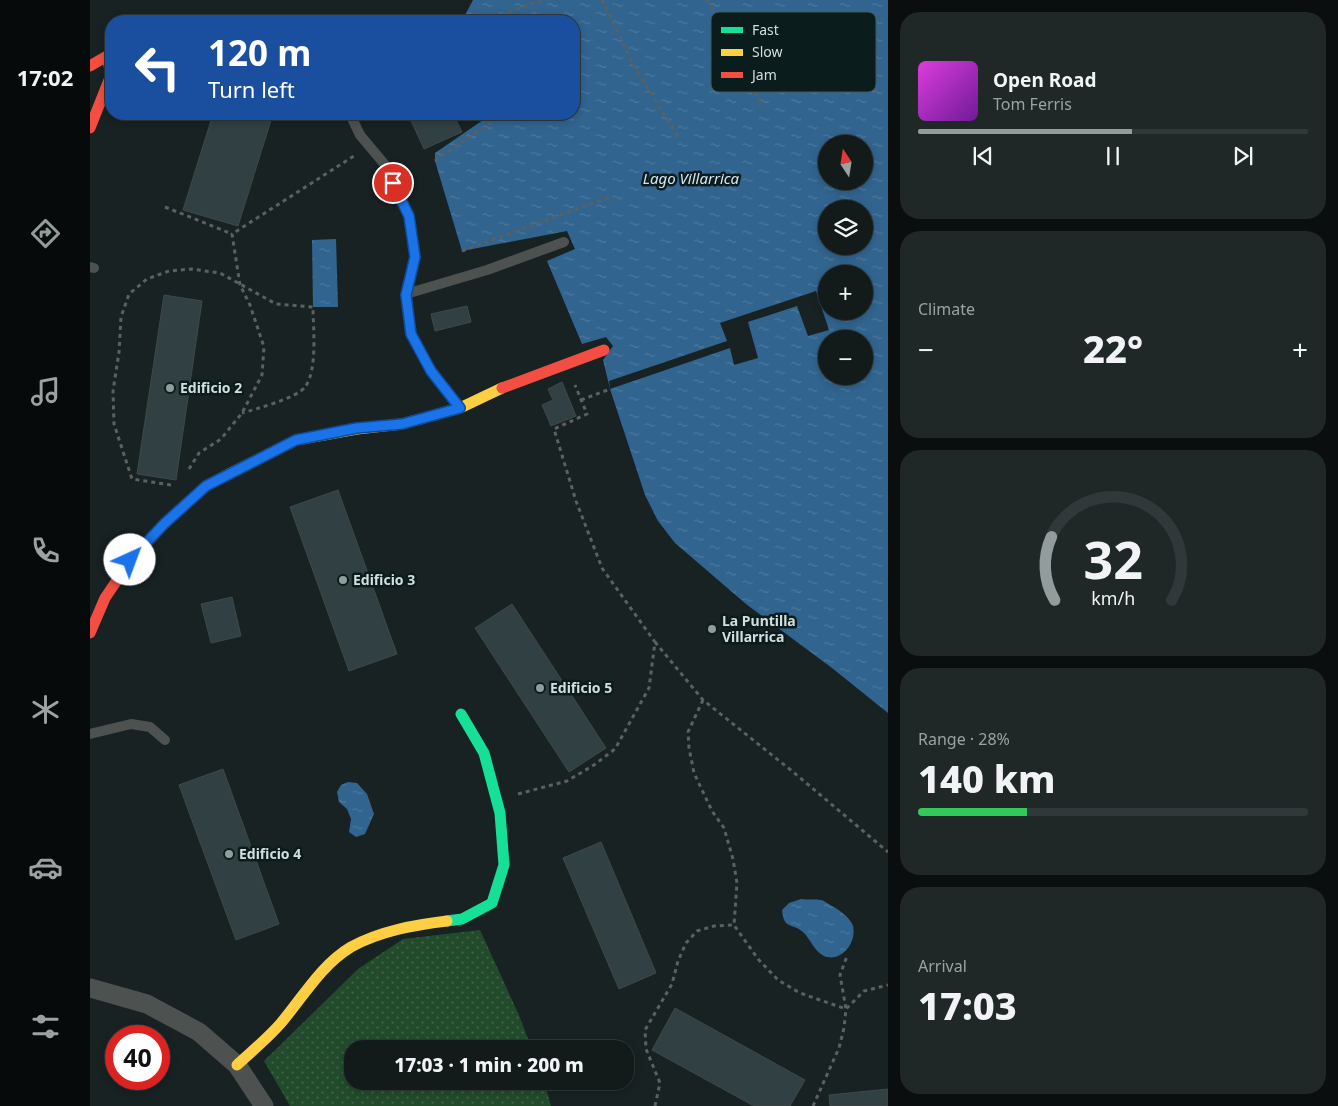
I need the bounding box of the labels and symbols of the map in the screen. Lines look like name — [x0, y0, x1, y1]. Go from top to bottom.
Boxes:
legend — [711, 12, 876, 92]
text: Fast — [752, 20, 779, 39]
text: Slow — [752, 42, 783, 61]
text: Jam — [750, 65, 777, 84]
north arrow — [818, 135, 872, 190]
pin — [372, 162, 414, 204]
water label: Lago Villarrica — [643, 168, 740, 188]
place label: Edificio 2 — [180, 378, 242, 397]
marker: Edificio 2 — [164, 382, 176, 394]
position arrow — [103, 533, 155, 585]
place label: Edificio 3 — [353, 570, 415, 589]
marker: Edificio 3 — [337, 574, 349, 586]
place label: La Puntilla Villarrica — [722, 611, 796, 646]
marker: La Puntilla Villarrica — [706, 623, 718, 635]
place label: Edificio 5 — [550, 678, 612, 697]
marker: Edificio 5 — [534, 682, 546, 694]
place label: Edificio 4 — [239, 844, 301, 863]
marker: Edificio 4 — [223, 848, 235, 860]
speed limit sign: 40 — [105, 1025, 170, 1090]

